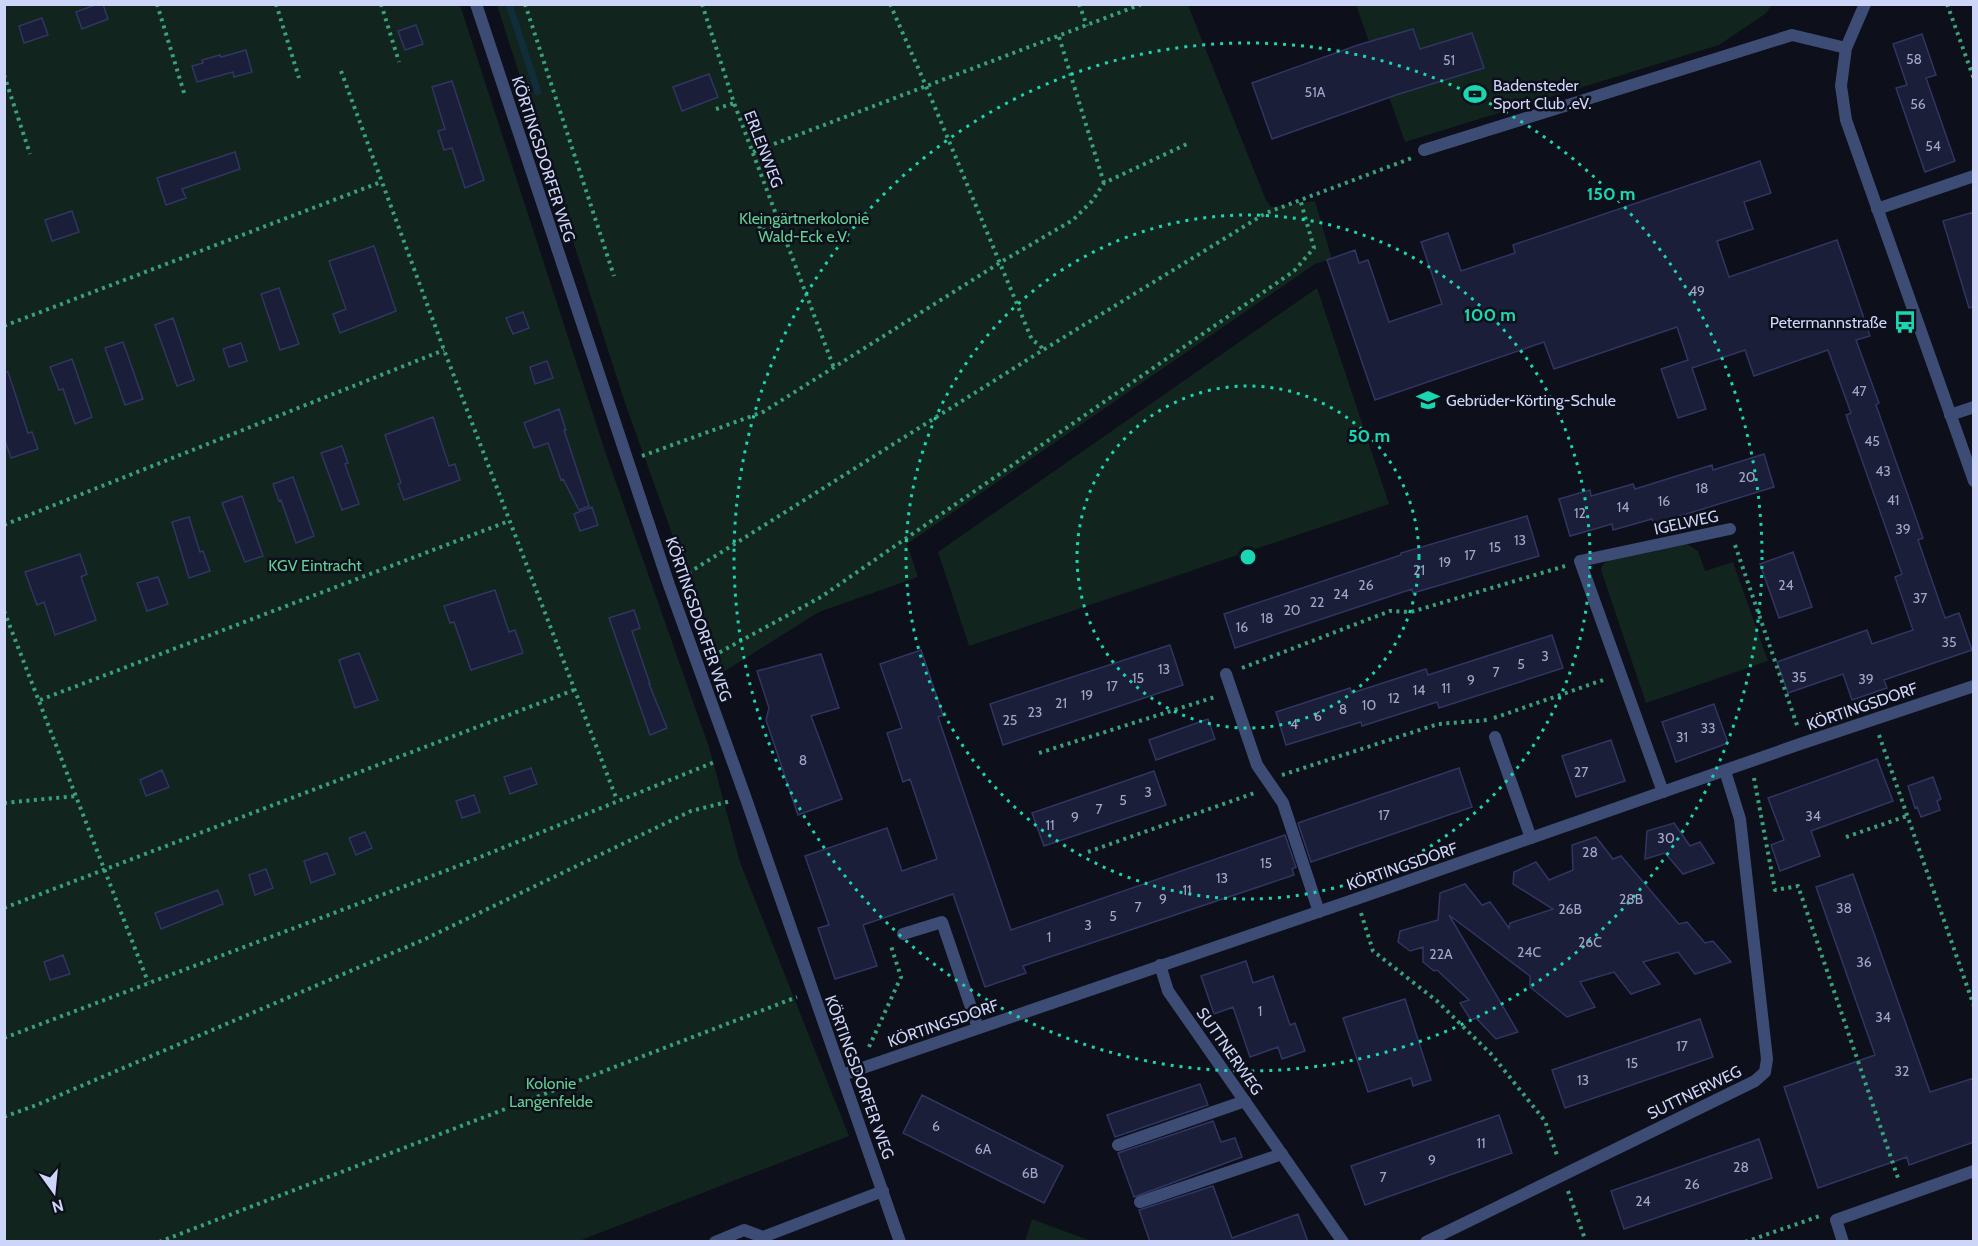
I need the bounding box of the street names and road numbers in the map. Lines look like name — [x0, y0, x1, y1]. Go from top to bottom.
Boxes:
street label: KÖRTINGSDORFER WEG — [508, 74, 579, 244]
street label: ERLENWEG — [740, 108, 787, 191]
street label: IGELWEG — [1652, 506, 1720, 539]
street label: KÖRTINGSDORFER WEG — [661, 534, 736, 704]
street label: KÖRTINGSDORF — [1804, 678, 1921, 734]
street label: KÖRTINGSDORF — [1344, 838, 1461, 894]
street label: KÖRTINGSDORFER WEG — [821, 993, 898, 1162]
street label: KÖRTINGSDORF — [885, 995, 1002, 1051]
street label: SUTTNERWEG — [1192, 1004, 1267, 1099]
street label: SUTTNERWEG — [1644, 1061, 1744, 1123]

